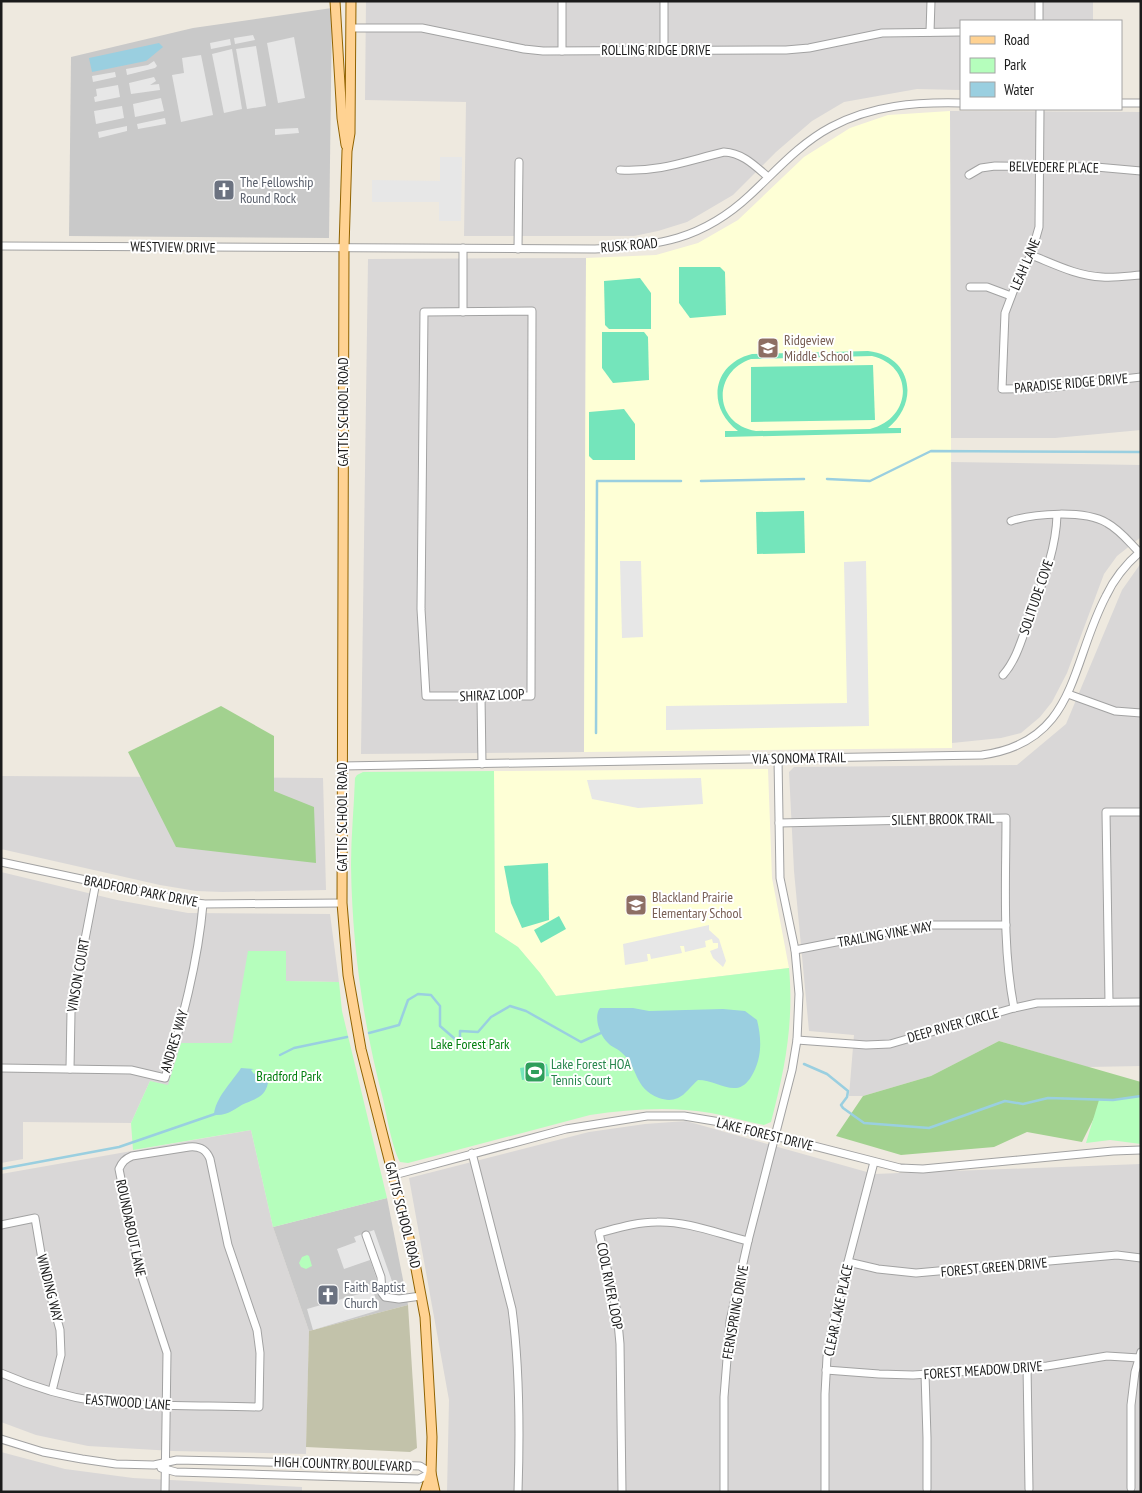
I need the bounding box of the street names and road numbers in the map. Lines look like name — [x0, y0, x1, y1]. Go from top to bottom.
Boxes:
street label: ROLLING RIDGE DRIVE — [601, 41, 711, 59]
street label: BELVEDERE PLACE — [1009, 157, 1099, 177]
street label: RUSK ROAD — [600, 234, 658, 256]
street label: LEAH LANE — [1006, 235, 1044, 293]
street label: WESTVIEW DRIVE — [130, 237, 216, 257]
street label: GATTIS SCHOOL ROAD — [334, 357, 352, 467]
street label: PARADISE RIDGE DRIVE — [1014, 369, 1128, 397]
street label: SOLITUDE COVE — [1015, 557, 1057, 637]
street label: SHIRAZ LOOP — [459, 685, 525, 705]
street label: VIA SONOMA TRAIL — [751, 748, 846, 768]
street label: GATTIS SCHOOL ROAD — [333, 762, 351, 872]
street label: SILENT BROOK TRAIL — [891, 809, 995, 829]
street label: BRADFORD PARK DRIVE — [82, 871, 200, 911]
street label: TRAILING VINE WAY — [836, 917, 934, 951]
street label: VINSON COURT — [62, 936, 93, 1014]
street label: DEEP RIVER CIRCLE — [905, 1003, 1001, 1047]
street label: ANDRES WAY — [156, 1007, 192, 1074]
street label: LAKE FOREST DRIVE — [715, 1113, 815, 1155]
street label: GATTIS SCHOOL ROAD — [381, 1160, 425, 1270]
street label: ROUNDABOUT LANE — [112, 1178, 150, 1278]
street label: COOL RIVER LOOP — [593, 1241, 627, 1331]
street label: WINDING WAY — [33, 1252, 67, 1324]
street label: FOREST GREEN DRIVE — [940, 1253, 1048, 1281]
street label: CLEAR LAKE PLACE — [819, 1262, 857, 1358]
street label: FERNSPRING DRIVE — [718, 1263, 752, 1361]
street label: FOREST MEADOW DRIVE — [923, 1357, 1043, 1383]
street label: EASTWOOD LANE — [85, 1390, 171, 1414]
street label: HIGH COUNTRY BOULEVARD — [274, 1453, 412, 1475]

